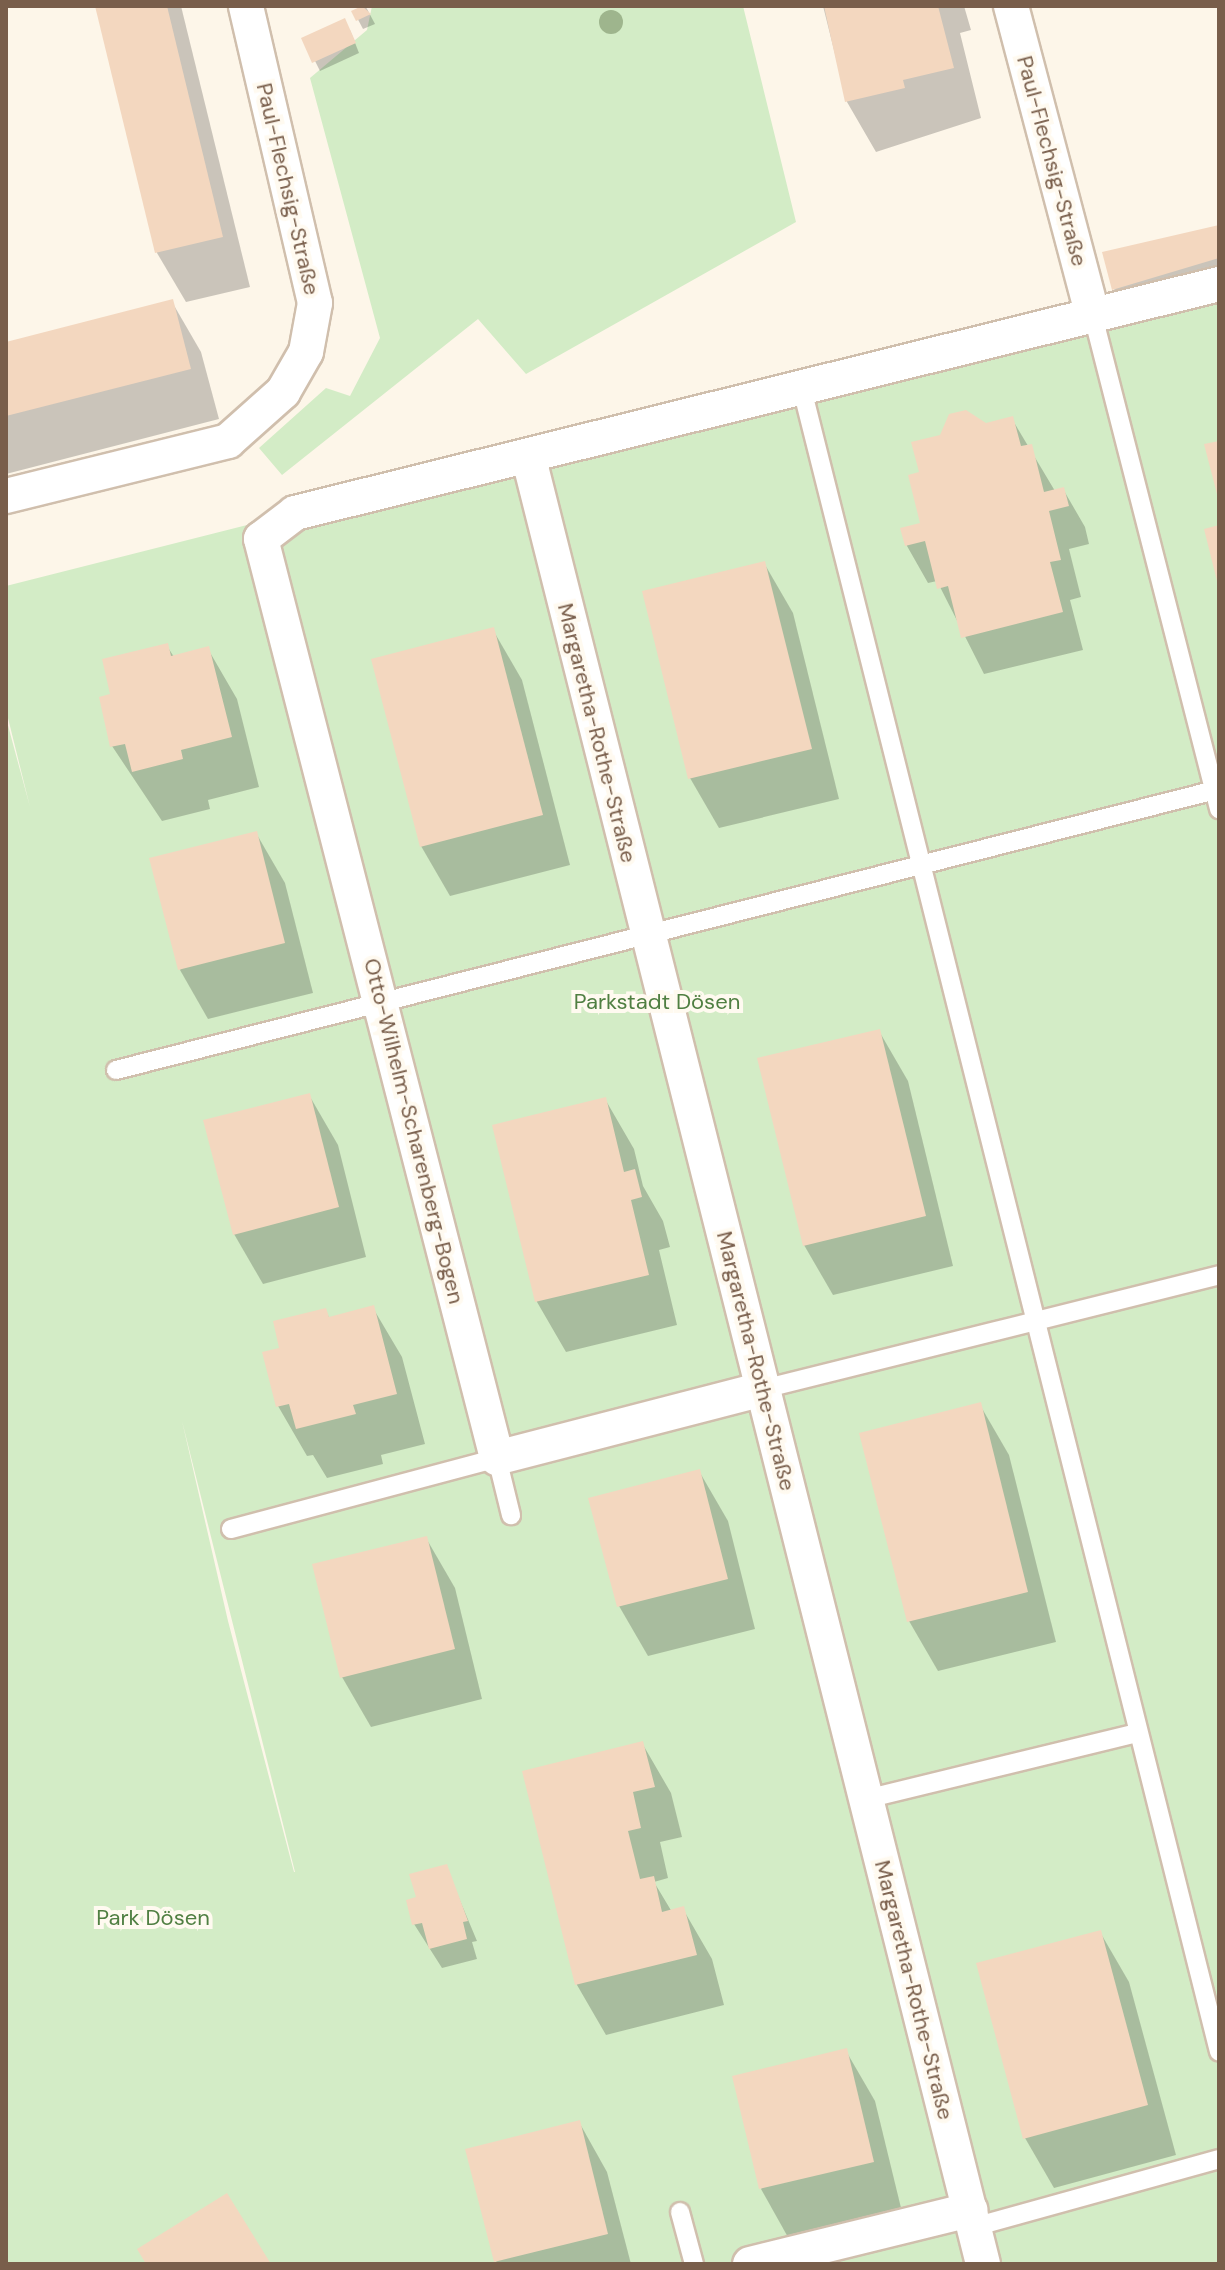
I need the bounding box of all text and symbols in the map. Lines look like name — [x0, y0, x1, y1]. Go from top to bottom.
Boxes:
street label: Paul-Flechsig-Straße — [1011, 53, 1093, 269]
street label: Paul-Flechsig-Straße — [251, 80, 325, 298]
street label: Margaretha-Rothe-Straße — [552, 601, 642, 865]
street label: Otto-Wilhelm-Scharenberg-Bogen — [358, 956, 470, 1306]
park label: Parkstadt Dösen — [574, 989, 740, 1015]
street label: Margaretha-Rothe-Straße — [711, 1229, 801, 1493]
street label: Margaretha-Rothe-Straße — [869, 1858, 959, 2122]
park label: Park Dösen — [96, 1905, 210, 1931]

